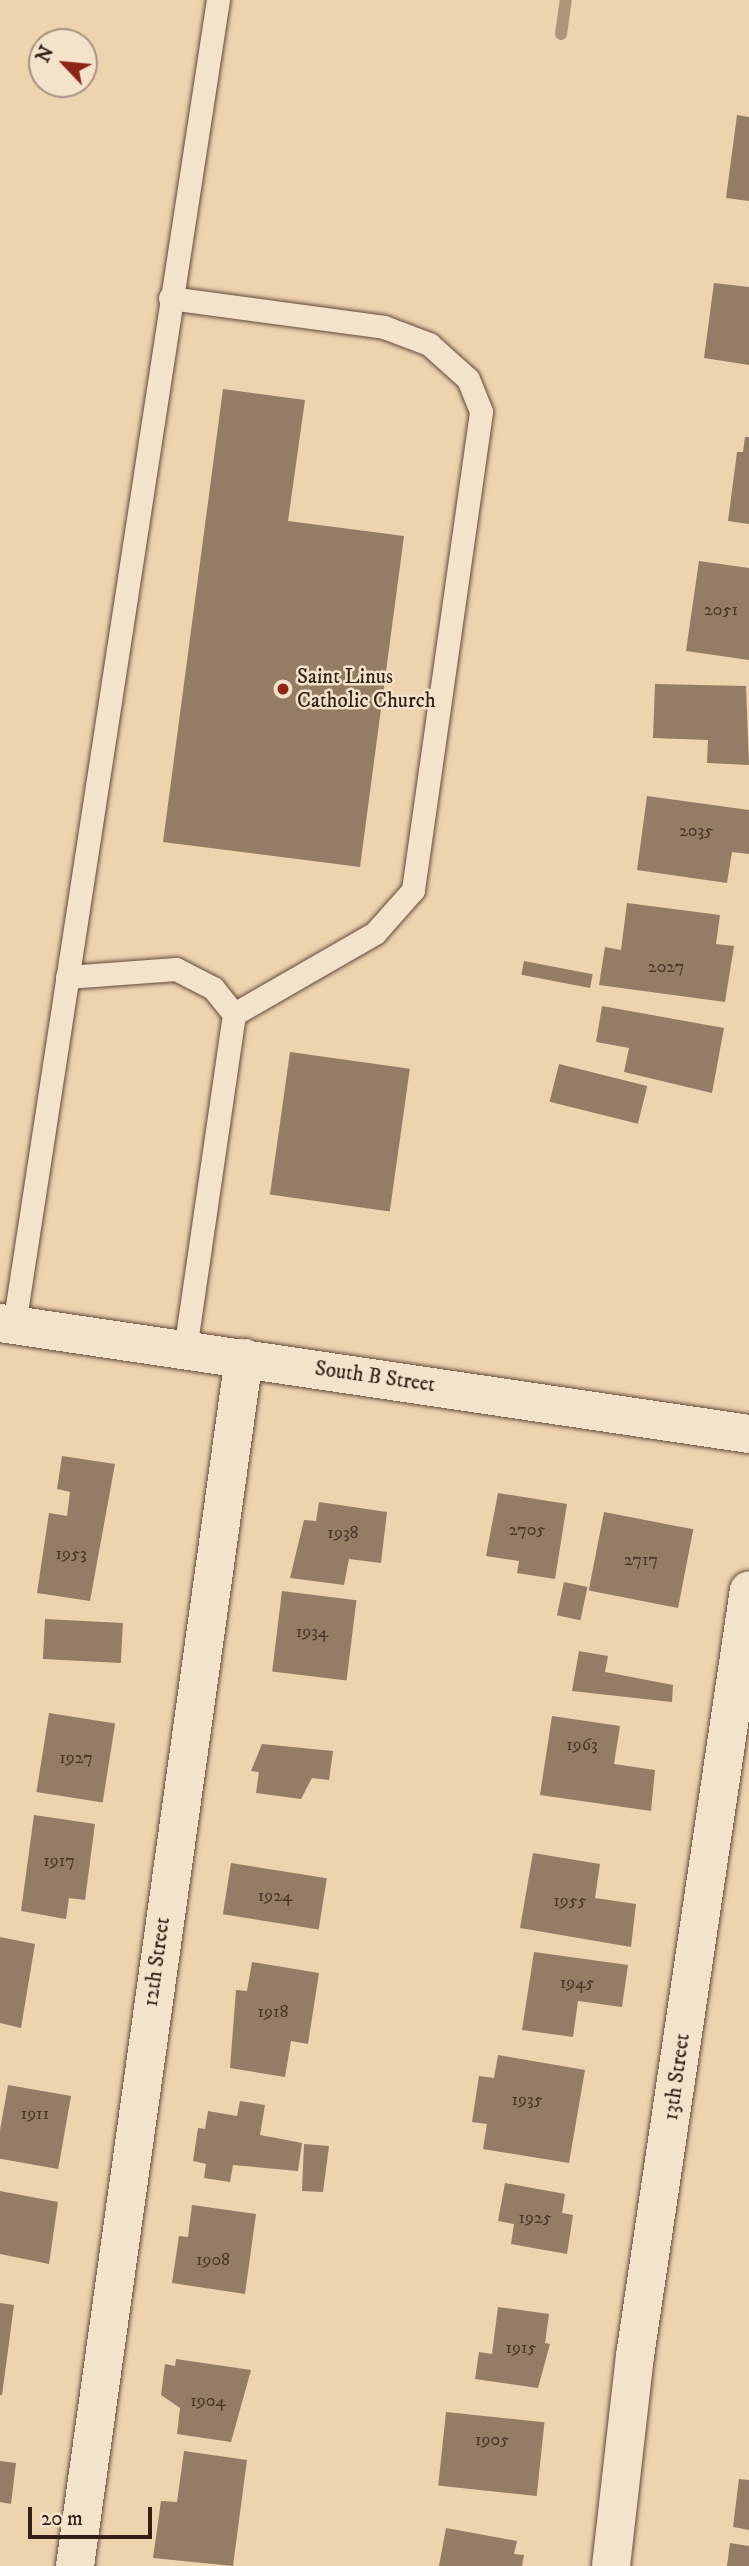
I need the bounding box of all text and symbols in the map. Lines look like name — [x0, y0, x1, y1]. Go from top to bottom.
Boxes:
north arrow — [28, 28, 98, 98]
text: N — [32, 42, 59, 67]
house number: 2051 — [704, 599, 738, 621]
place label: Saint Linus Catholic Church — [297, 664, 436, 714]
marker: Saint Linus Catholic Church — [275, 681, 291, 697]
house number: 2035 — [679, 820, 713, 842]
house number: 2027 — [648, 956, 684, 978]
street label: South B Street — [313, 1356, 437, 1398]
house number: 2705 — [509, 1519, 545, 1541]
house number: 1938 — [327, 1522, 359, 1544]
house number: 1953 — [55, 1543, 87, 1565]
house number: 2717 — [624, 1549, 658, 1571]
house number: 1934 — [296, 1621, 328, 1643]
house number: 1963 — [566, 1734, 598, 1756]
house number: 1927 — [59, 1747, 93, 1769]
house number: 1917 — [43, 1850, 75, 1872]
house number: 1924 — [258, 1885, 292, 1907]
house number: 1955 — [553, 1890, 587, 1912]
street label: 12th Street — [138, 1916, 176, 2008]
house number: 1945 — [560, 1972, 594, 1994]
house number: 1918 — [257, 2001, 289, 2023]
street label: 13th Street — [658, 2032, 696, 2122]
house number: 1935 — [511, 2089, 543, 2111]
house number: 1911 — [21, 2103, 49, 2125]
house number: 1925 — [518, 2207, 552, 2229]
house number: 1908 — [196, 2249, 230, 2271]
house number: 1915 — [506, 2337, 536, 2359]
house number: 1904 — [190, 2390, 226, 2412]
house number: 1905 — [475, 2429, 509, 2451]
scale bar — [32, 2492, 156, 2536]
text: 20 m — [41, 2506, 83, 2532]

